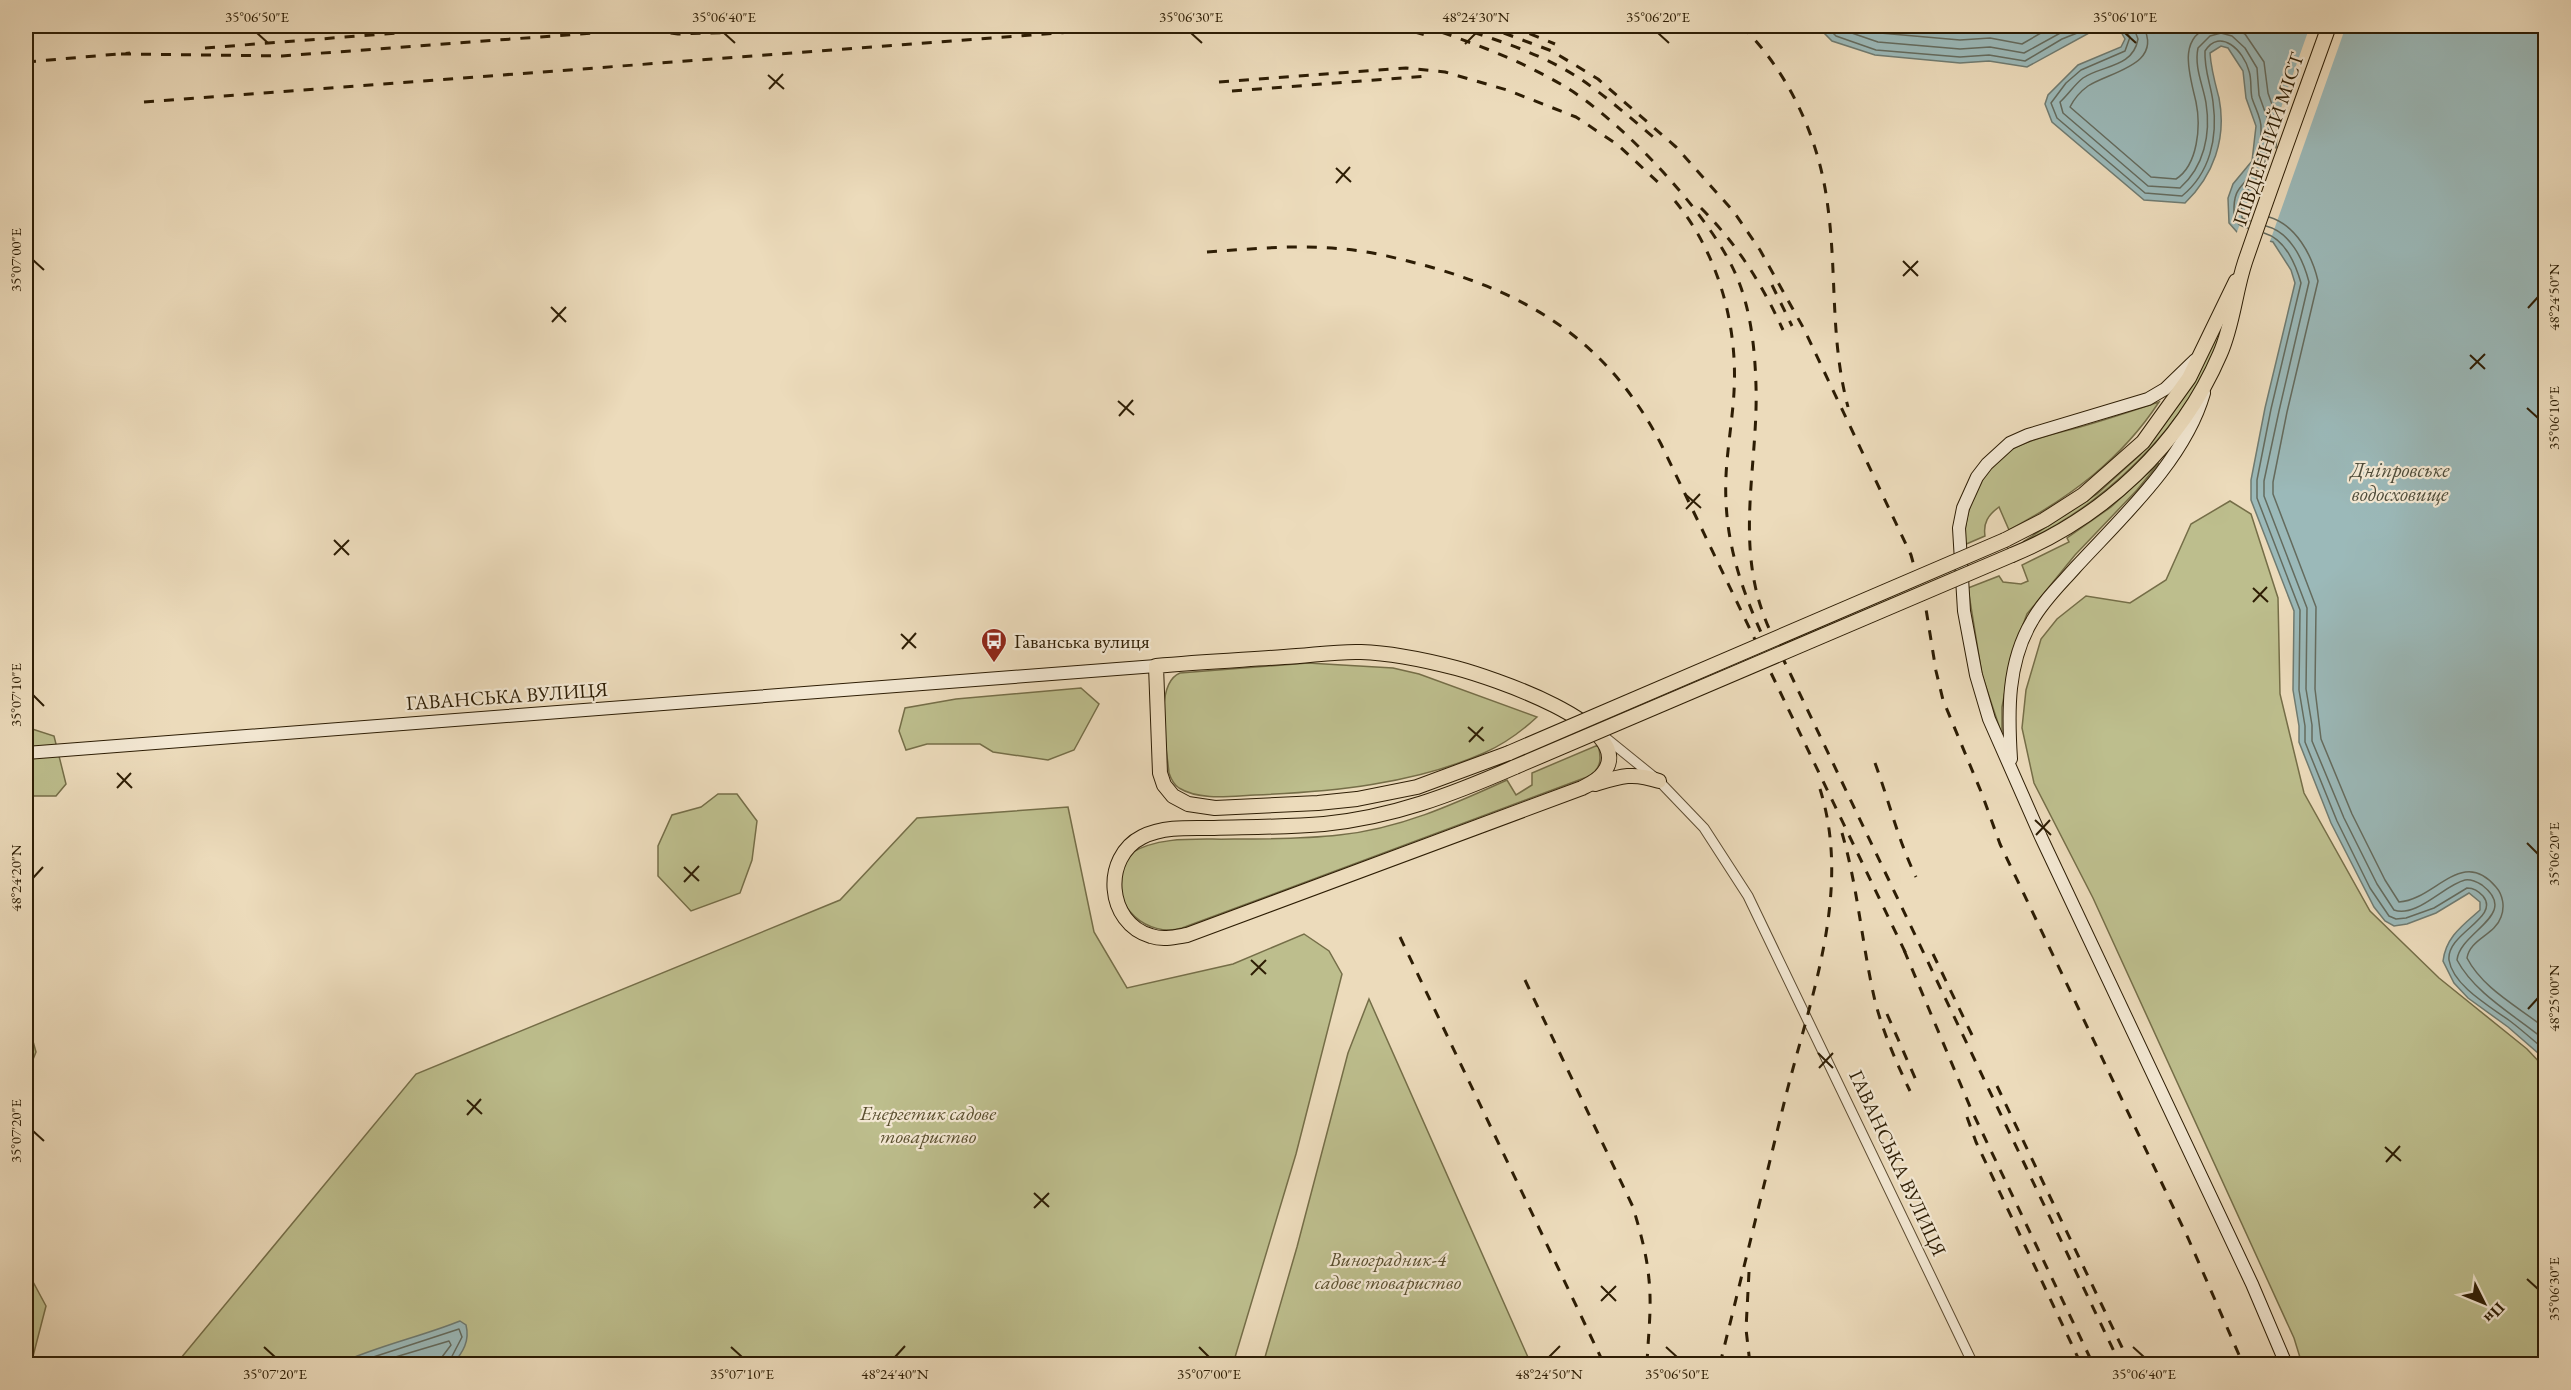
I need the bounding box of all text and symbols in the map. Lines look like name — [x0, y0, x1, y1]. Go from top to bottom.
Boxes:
text: 35°06'50"E — [225, 7, 290, 26]
text: 35°06'40"E — [692, 7, 757, 26]
text: 35°06'30"E — [1159, 7, 1224, 26]
text: 48°24'30"N — [1442, 7, 1510, 26]
text: 35°06'20"E — [1626, 7, 1691, 26]
text: 35°06'10"E — [2093, 7, 2158, 26]
street label: ПІВДЕННИЙ МІСТ — [2226, 49, 2310, 229]
text: 35°07'00"E — [6, 227, 25, 292]
text: 48°24'50"N — [2544, 263, 2563, 331]
text: 35°06'10"E — [2544, 385, 2563, 450]
water label: Дніпровське водосховище — [2349, 456, 2450, 507]
bus stop icon: Гаванська вулиця — [979, 626, 1009, 664]
place label: Гаванська вулиця — [1014, 628, 1150, 654]
text: 35°07'10"E — [6, 662, 25, 727]
street label: ГАВАНСЬКА ВУЛИЦЯ — [405, 676, 609, 716]
text: 35°06'20"E — [2544, 821, 2563, 886]
text: 48°24'20"N — [6, 844, 25, 912]
text: 48°25'00"N — [2544, 964, 2563, 1032]
street label: ГАВАНСЬКА ВУЛИЦЯ — [1843, 1066, 1953, 1260]
text: 35°07'20"E — [6, 1098, 25, 1163]
park label: Енергетик садове товариство — [859, 1100, 996, 1149]
park label: Виноградник-4 садове товариство — [1315, 1246, 1462, 1295]
text: 35°06'30"E — [2544, 1256, 2563, 1321]
north arrow — [2454, 1273, 2514, 1333]
text: Пн — [2479, 1298, 2510, 1328]
text: 35°07'20"E — [243, 1364, 308, 1383]
text: 35°07'10"E — [710, 1364, 775, 1383]
text: 48°24'40"N — [861, 1364, 929, 1383]
text: 35°07'00"E — [1177, 1364, 1242, 1383]
text: 48°24'50"N — [1515, 1364, 1583, 1383]
text: 35°06'50"E — [1645, 1364, 1710, 1383]
text: 35°06'40"E — [2112, 1364, 2177, 1383]

